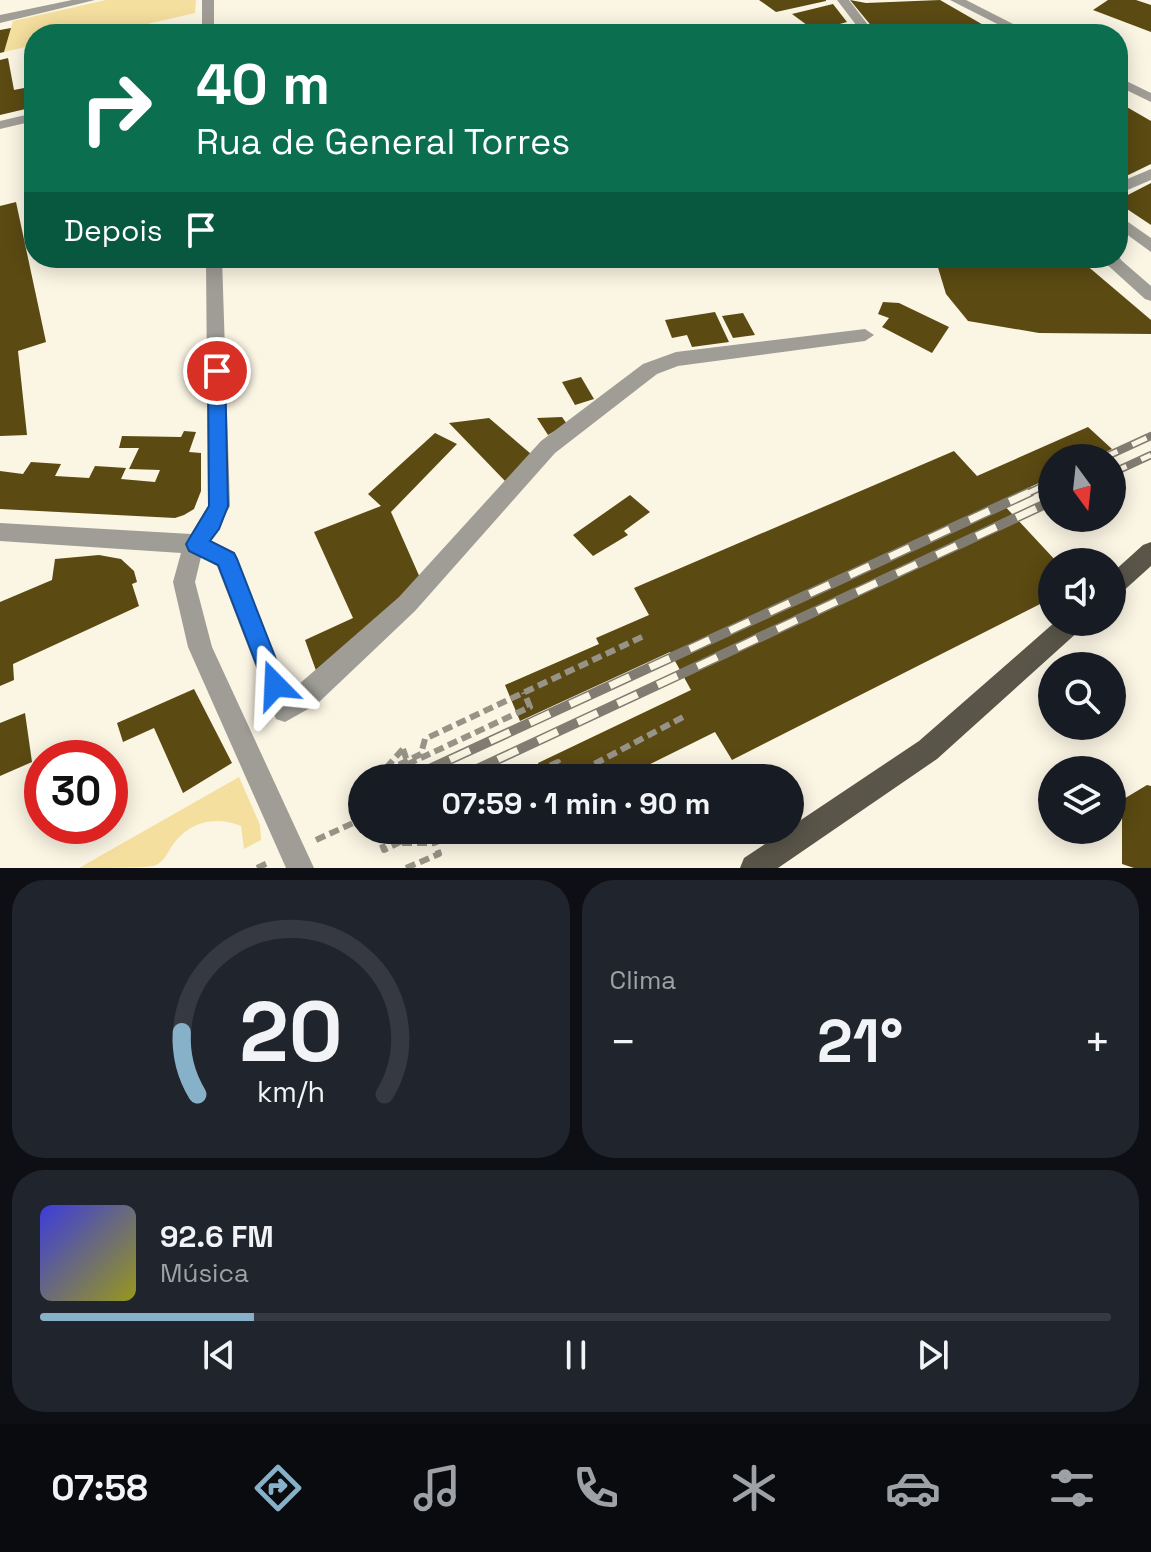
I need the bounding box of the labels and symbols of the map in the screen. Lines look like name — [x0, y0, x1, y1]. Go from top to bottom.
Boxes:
pin — [183, 337, 251, 405]
north arrow — [1038, 444, 1126, 532]
position arrow — [233, 643, 317, 727]
speed limit sign: 30 — [24, 740, 128, 844]

